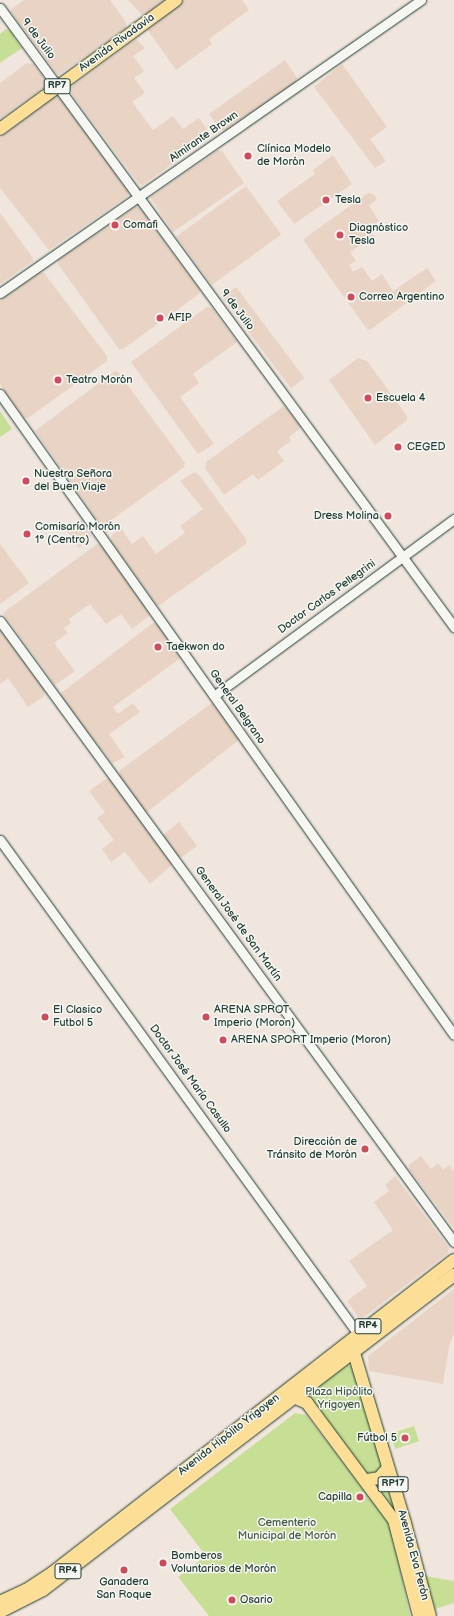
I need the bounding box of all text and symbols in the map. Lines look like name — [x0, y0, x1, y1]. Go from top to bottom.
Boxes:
street label: Avenida Rivadavia — [77, 11, 157, 75]
street label: 9 de Julio — [18, 16, 58, 62]
road number: RP7 — [43, 78, 71, 94]
street label: Almirante Brown — [167, 108, 241, 166]
place label: Clínica Modelo de Morón — [257, 143, 331, 169]
marker: Clínica Modelo de Morón — [242, 150, 254, 162]
place label: Tesla — [335, 193, 361, 207]
marker: Tesla — [320, 194, 332, 206]
place label: Comafi — [123, 218, 158, 232]
marker: Comafi — [110, 220, 120, 230]
place label: Diagnóstico Tesla — [349, 222, 408, 248]
marker: Diagnóstico Tesla — [334, 229, 346, 241]
street label: 9 de Julio — [217, 287, 257, 333]
place label: Correo Argentino — [359, 290, 445, 304]
marker: Correo Argentino — [346, 292, 356, 302]
place label: AFIP — [168, 311, 192, 325]
marker: AFIP — [155, 313, 165, 323]
place label: Teatro Morón — [66, 373, 133, 387]
marker: Teatro Morón — [53, 375, 63, 385]
place label: Escuela 4 — [376, 391, 425, 405]
marker: Escuela 4 — [363, 393, 373, 403]
place label: CEGED — [407, 440, 445, 454]
marker: CEGED — [392, 441, 404, 453]
place label: Nuestra Señora del Buen Viaje — [34, 468, 112, 494]
marker: Nuestra Señora del Buen Viaje — [21, 476, 31, 486]
place label: Dress Molina — [314, 509, 379, 523]
marker: Dress Molina — [382, 510, 394, 522]
place label: Comisaría Morón 1° (Centro) — [35, 521, 120, 547]
marker: Comisaría Morón 1° (Centro) — [22, 529, 32, 539]
street label: Doctor Carlos Pellegrini — [276, 557, 378, 637]
place label: Taekwon do — [166, 640, 225, 654]
marker: Taekwon do — [153, 642, 163, 652]
street label: General Belgrano — [206, 667, 268, 747]
street label: General José de San Martín — [192, 864, 284, 984]
place label: El Clasico Futbol 5 — [53, 1004, 102, 1030]
place label: ARENA SPROT Imperio (Moron) — [214, 1004, 295, 1030]
marker: El Clasico Futbol 5 — [40, 1012, 50, 1022]
marker: ARENA SPROT Imperio (Moron) — [201, 1012, 211, 1022]
street label: Doctor José María Casullo — [146, 1022, 234, 1136]
place label: ARENA SPORT Imperio (Moron) — [231, 1033, 391, 1047]
marker: ARENA SPORT Imperio (Moron) — [218, 1035, 228, 1045]
place label: Dirección de Tránsito de Morón — [267, 1136, 357, 1162]
marker: Dirección de Tránsito de Morón — [360, 1144, 370, 1154]
road number: RP4 — [354, 1318, 382, 1334]
park label: Plaza Hipólito Yrigoyen — [305, 1386, 373, 1412]
street label: Avenida Hipólito Yrigoyen — [176, 1391, 282, 1479]
place label: Fútbol 5 — [357, 1431, 397, 1445]
marker: Fútbol 5 — [400, 1433, 410, 1443]
road number: RP17 — [377, 1476, 409, 1492]
place label: Capilla — [318, 1490, 352, 1504]
marker: Capilla — [355, 1492, 365, 1502]
street label: Avenida Eva Perón — [395, 1508, 431, 1602]
park label: Cementerio Municipal de Morón — [238, 1517, 336, 1543]
place label: Bomberos Voluntarios de Morón — [171, 1550, 276, 1576]
marker: Bomberos Voluntarios de Morón — [158, 1558, 168, 1568]
road number: RP4 — [54, 1563, 82, 1579]
marker: Ganadera San Roque — [119, 1565, 129, 1575]
place label: Ganadera San Roque — [96, 1576, 152, 1602]
place label: Osario — [240, 1593, 273, 1607]
marker: Osario — [227, 1595, 237, 1605]

